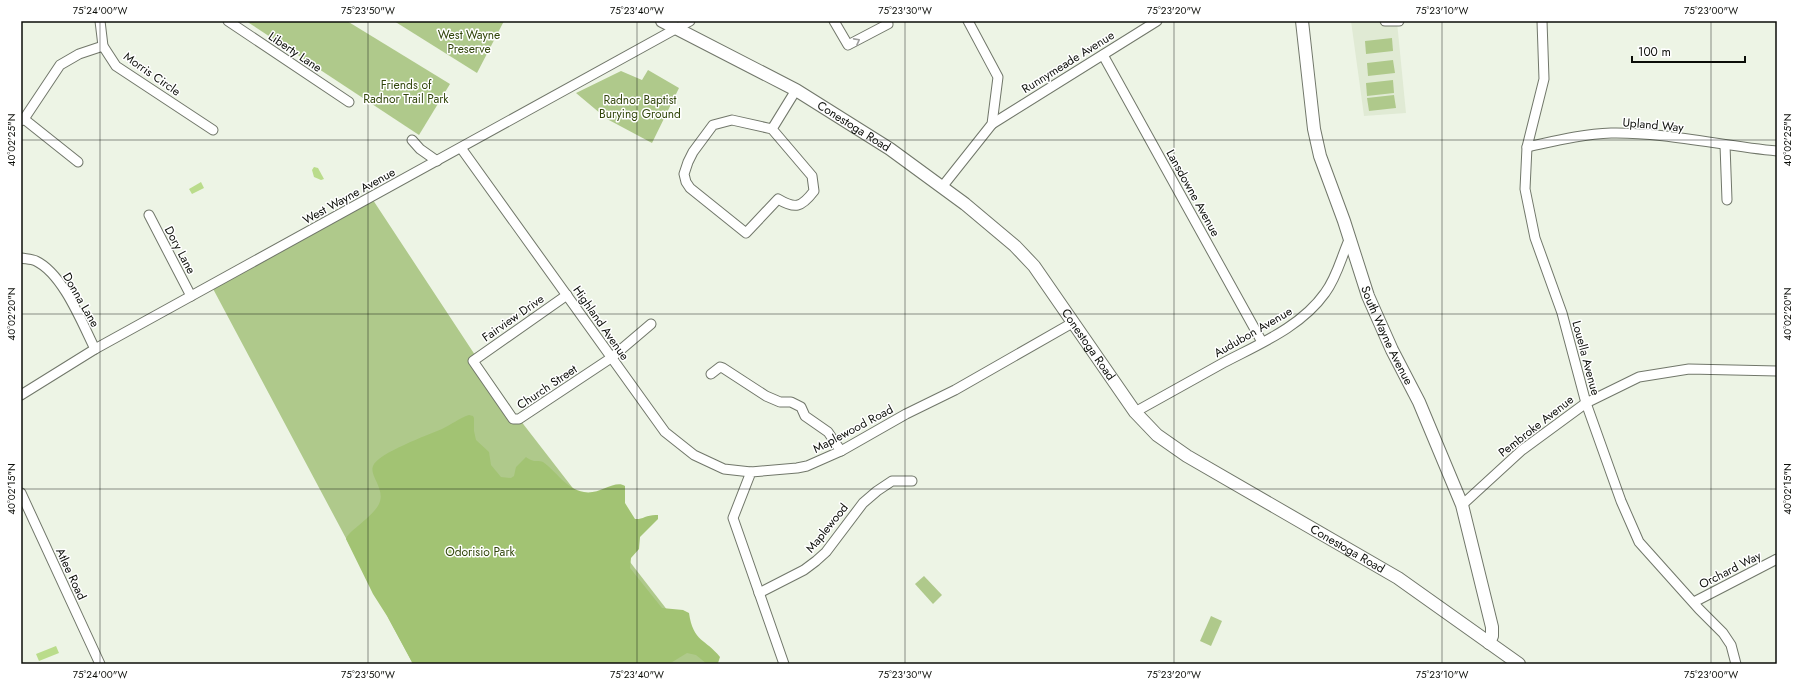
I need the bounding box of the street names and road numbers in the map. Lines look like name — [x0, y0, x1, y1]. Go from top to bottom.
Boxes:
street label: Runnymeade Avenue — [1018, 26, 1118, 98]
street label: Liberty Lane — [265, 27, 325, 77]
street label: Morris Circle — [120, 48, 184, 100]
street label: Conestoga Road — [814, 96, 894, 156]
street label: Upland Way — [1622, 113, 1685, 137]
street label: Lansdowne Avenue — [1162, 146, 1224, 240]
street label: West Wayne Avenue — [299, 163, 399, 229]
street label: Dory Lane — [160, 223, 200, 277]
street label: Donna Lane — [58, 269, 104, 331]
street label: Highland Avenue — [569, 282, 633, 364]
street label: South Wayne Avenue — [1356, 284, 1418, 388]
street label: Fairview Drive — [478, 290, 548, 346]
street label: Audubon Avenue — [1210, 302, 1296, 362]
street label: Conestoga Road — [1057, 305, 1120, 384]
street label: Louella Avenue — [1567, 319, 1605, 397]
street label: Church Street — [513, 360, 581, 414]
street label: Pembroke Avenue — [1494, 391, 1578, 461]
street label: Maplewood Road — [810, 400, 896, 458]
street label: Maplewood — [801, 499, 853, 557]
street label: Conestoga Road — [1307, 520, 1388, 578]
street label: Atlee Road — [51, 545, 91, 603]
street label: Orchard Way — [1696, 546, 1765, 593]

